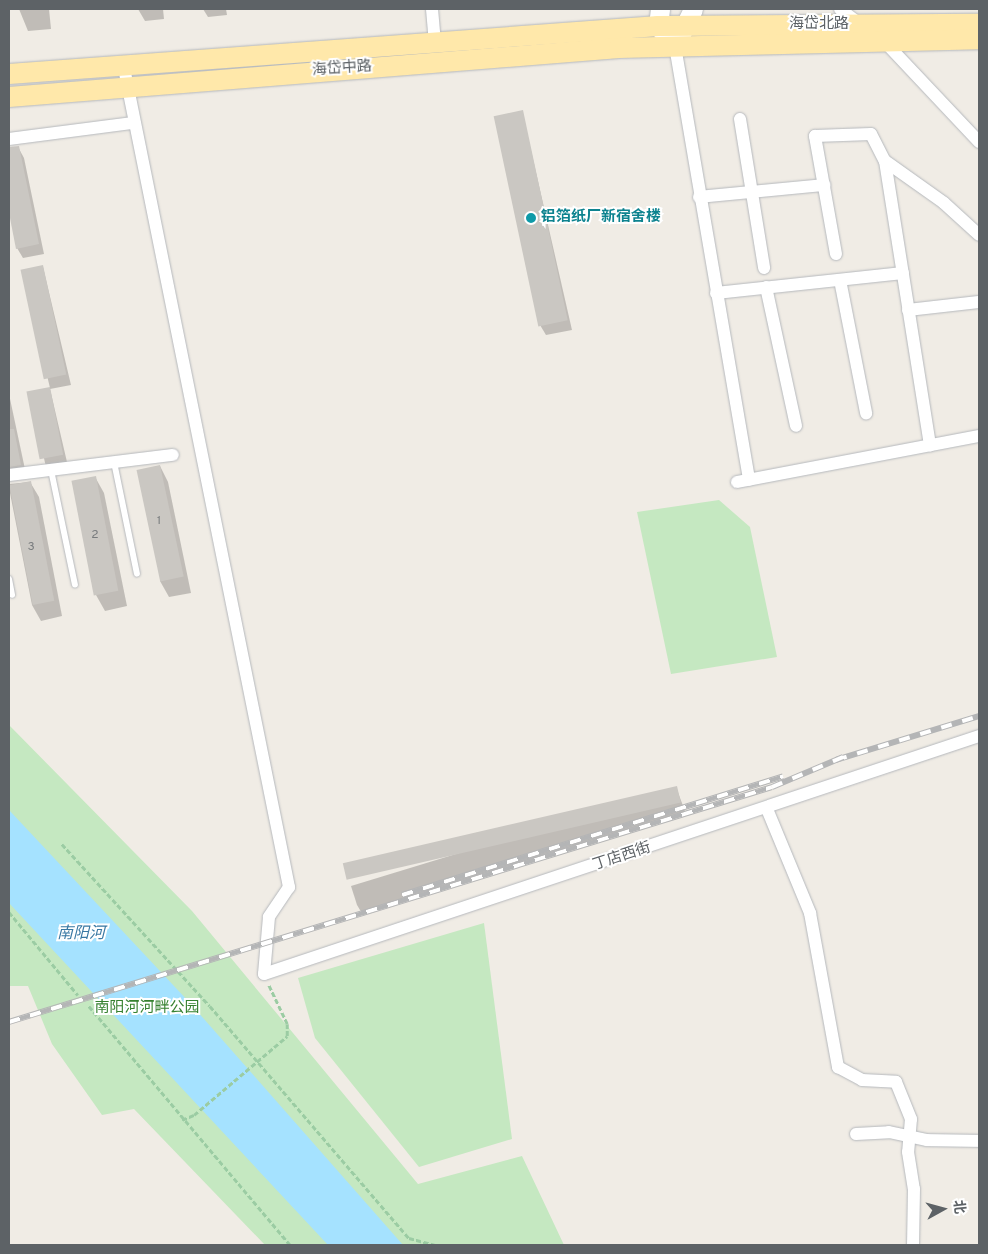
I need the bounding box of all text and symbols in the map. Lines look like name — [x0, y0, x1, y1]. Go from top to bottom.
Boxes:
street label: 海岱北路 — [789, 16, 849, 34]
street label: 海岱中路 — [311, 58, 373, 80]
place label: 铝箔纸厂新宿舍楼 — [541, 209, 661, 227]
marker: 铝箔纸厂新宿舍楼 — [525, 212, 537, 224]
house number: 1 — [157, 515, 161, 529]
house number: 2 — [91, 529, 99, 543]
house number: 3 — [27, 541, 35, 555]
street label: 丁店西街 — [591, 839, 653, 875]
water label: 南阳河 — [57, 924, 105, 944]
park label: 南阳河河畔公园 — [95, 1000, 199, 1018]
north arrow — [918, 1184, 968, 1234]
text: 北 — [949, 1199, 968, 1215]

